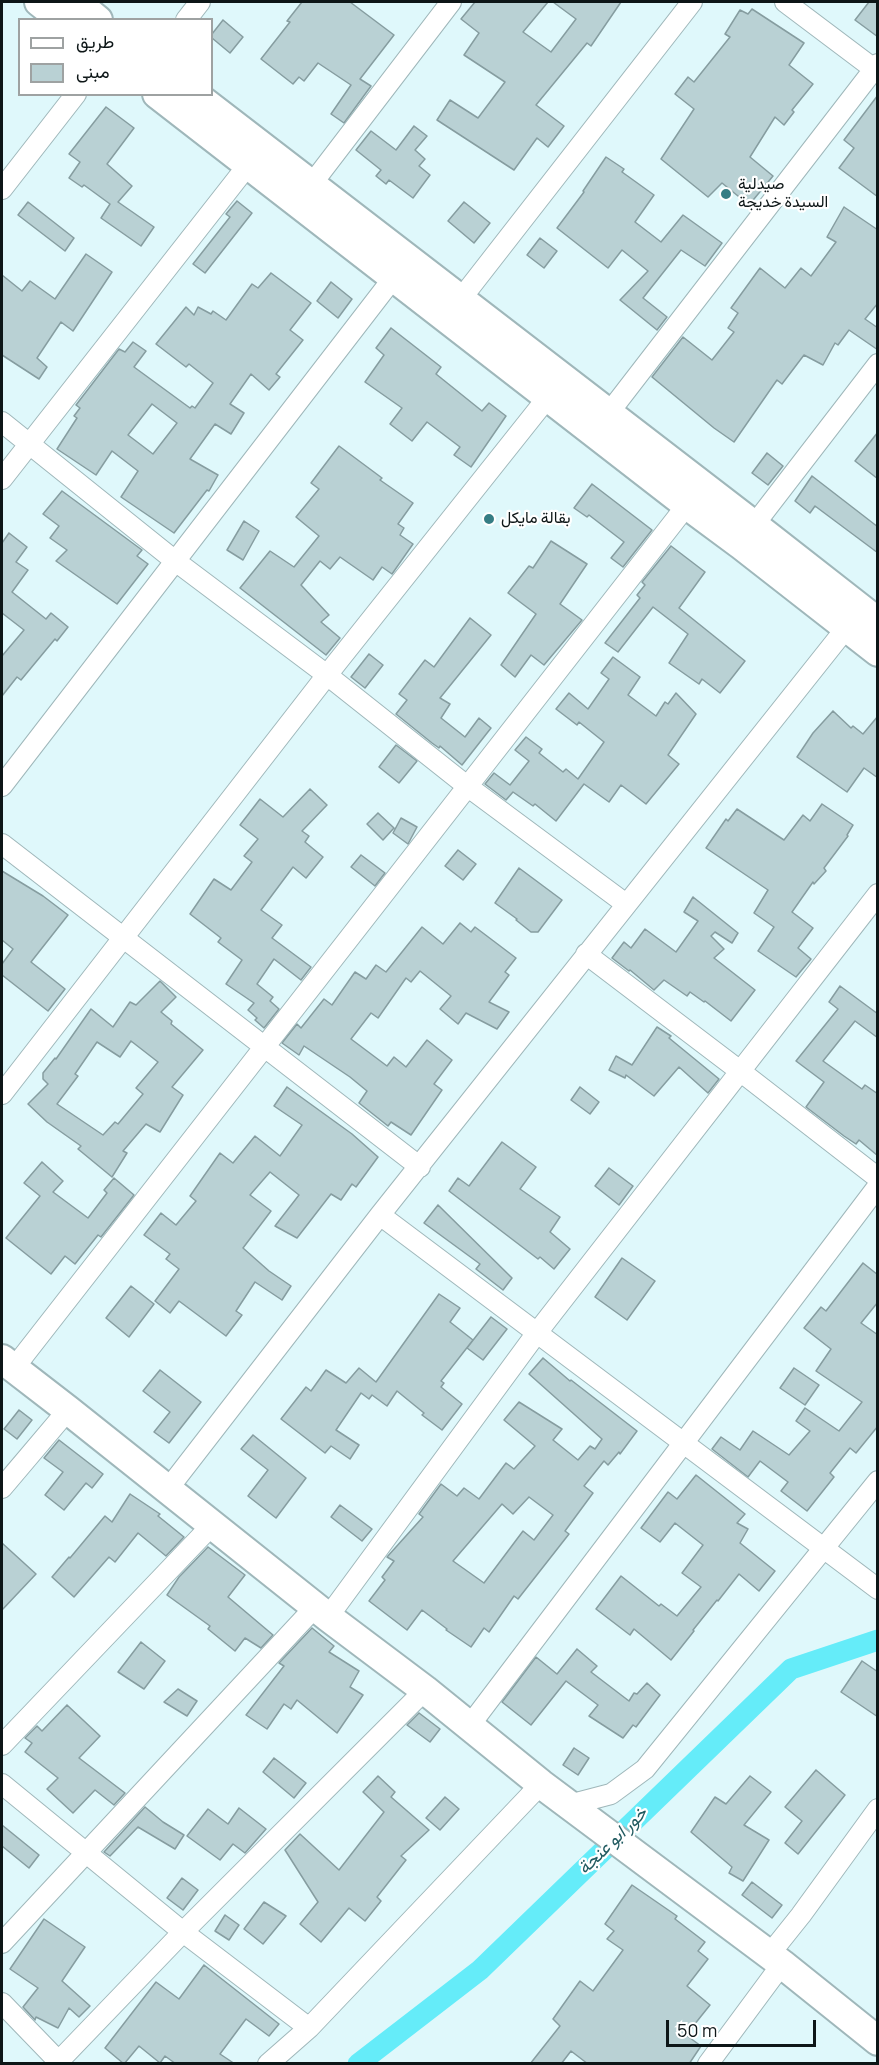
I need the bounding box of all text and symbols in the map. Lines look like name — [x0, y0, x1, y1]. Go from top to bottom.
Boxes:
legend — [18, 18, 213, 96]
text: طريق — [76, 29, 114, 53]
text: مبنى — [76, 59, 110, 83]
place label: صيدلية السيدة خديجة — [738, 175, 828, 213]
marker: صيدلية السيدة خديجة — [719, 187, 733, 201]
place label: بقالة مايكل — [501, 509, 571, 529]
marker: بقالة مايكل — [482, 512, 496, 526]
water label: خور ابو عنجة — [574, 1803, 652, 1879]
scale bar — [669, 2008, 819, 2046]
text: 50 m — [677, 2018, 717, 2042]

